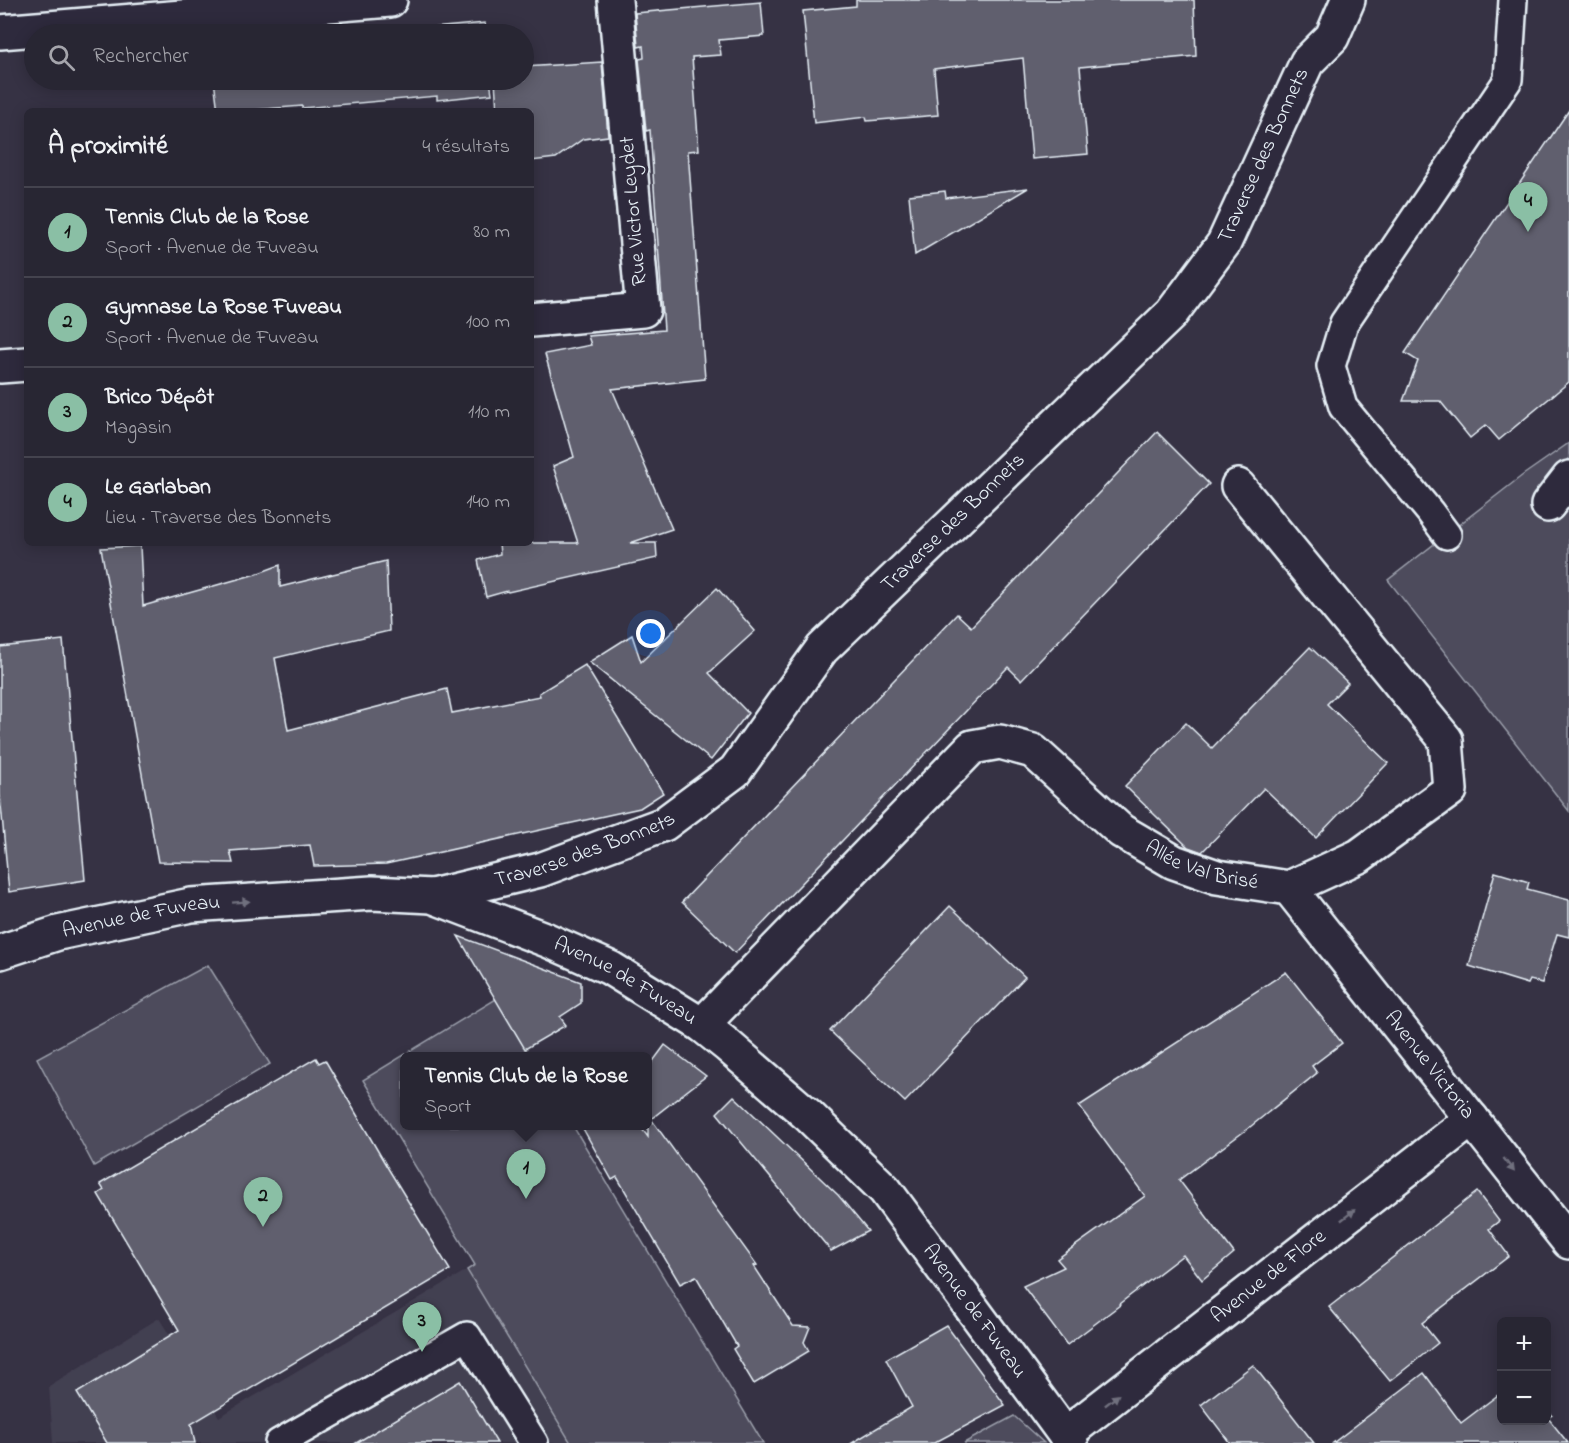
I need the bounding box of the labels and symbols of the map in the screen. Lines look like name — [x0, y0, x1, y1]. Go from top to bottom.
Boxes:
street label: Traverse des Bonnets — [1211, 63, 1317, 249]
street label: Rue Victor Leydet — [613, 135, 657, 287]
pin: 4 — [1508, 182, 1547, 232]
street label: Traverse des Bonnets — [874, 446, 1032, 599]
your location — [636, 619, 665, 648]
street label: Traverse des Bonnets — [492, 805, 682, 895]
street label: Allée Val Brisé — [1139, 833, 1261, 898]
street label: Avenue de Fuveau — [60, 888, 221, 947]
one-way arrow — [232, 897, 251, 906]
street label: Avenue de Fuveau — [549, 930, 703, 1033]
street label: Avenue Victoria — [1377, 1004, 1482, 1126]
pin: 1 — [506, 1150, 546, 1199]
one-way arrow — [1502, 1157, 1515, 1173]
pin: 2 — [244, 1178, 282, 1227]
one-way arrow — [1341, 1210, 1356, 1222]
street label: Avenue de Flore — [1205, 1222, 1333, 1331]
street label: Avenue de Fuveau — [915, 1238, 1034, 1385]
pin: 3 — [402, 1302, 442, 1352]
one-way arrow — [1104, 1394, 1119, 1406]

